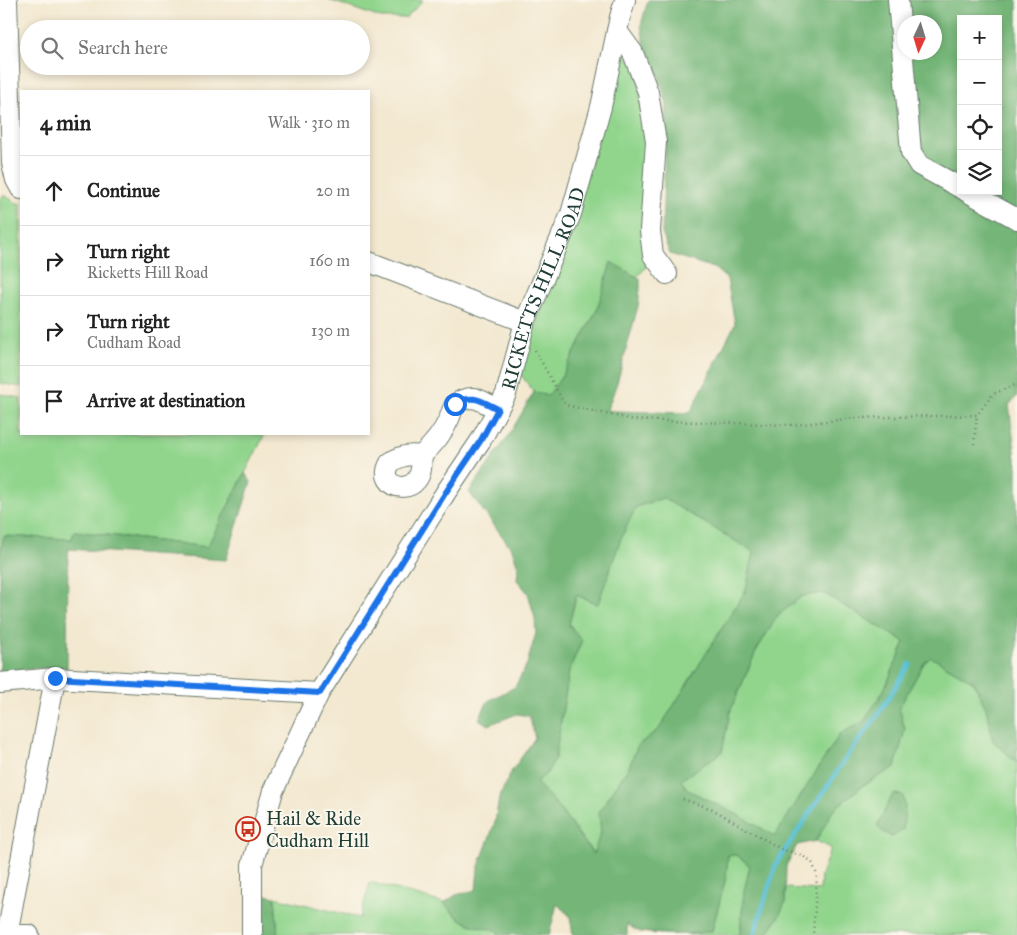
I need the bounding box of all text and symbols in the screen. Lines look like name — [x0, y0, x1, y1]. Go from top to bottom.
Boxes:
north arrow — [897, 15, 942, 60]
map controls — [957, 15, 1002, 195]
button: + — [957, 15, 1002, 60]
search box — [20, 20, 370, 75]
icon: search — [38, 34, 66, 62]
text: Search here — [78, 36, 168, 59]
button: − — [957, 60, 1002, 105]
button: locate — [957, 105, 1002, 150]
text: 4 min — [40, 110, 91, 136]
text: Walk · 310 m — [268, 113, 350, 132]
button: layers — [957, 150, 1002, 195]
icon: ahead — [40, 177, 68, 205]
text: Continue — [87, 179, 160, 202]
text: 20 m — [316, 181, 350, 200]
street label: RICKETTS HILL ROAD — [497, 185, 590, 392]
text: Turn right — [87, 240, 170, 263]
icon: right — [40, 247, 68, 275]
text: 160 m — [309, 251, 350, 270]
text: Ricketts Hill Road — [87, 263, 208, 282]
text: Turn right — [87, 310, 170, 333]
icon: right — [40, 317, 68, 345]
text: 130 m — [311, 321, 350, 340]
text: Cudham Road — [87, 333, 181, 352]
icon: arrive — [40, 387, 68, 415]
text: Arrive at destination — [87, 389, 245, 412]
route start — [444, 393, 467, 416]
route end — [44, 667, 67, 690]
place label: Hail & Ride Cudham Hill — [266, 807, 370, 852]
bus stop icon: Hail & Ride Cudham Hill — [235, 816, 261, 842]

